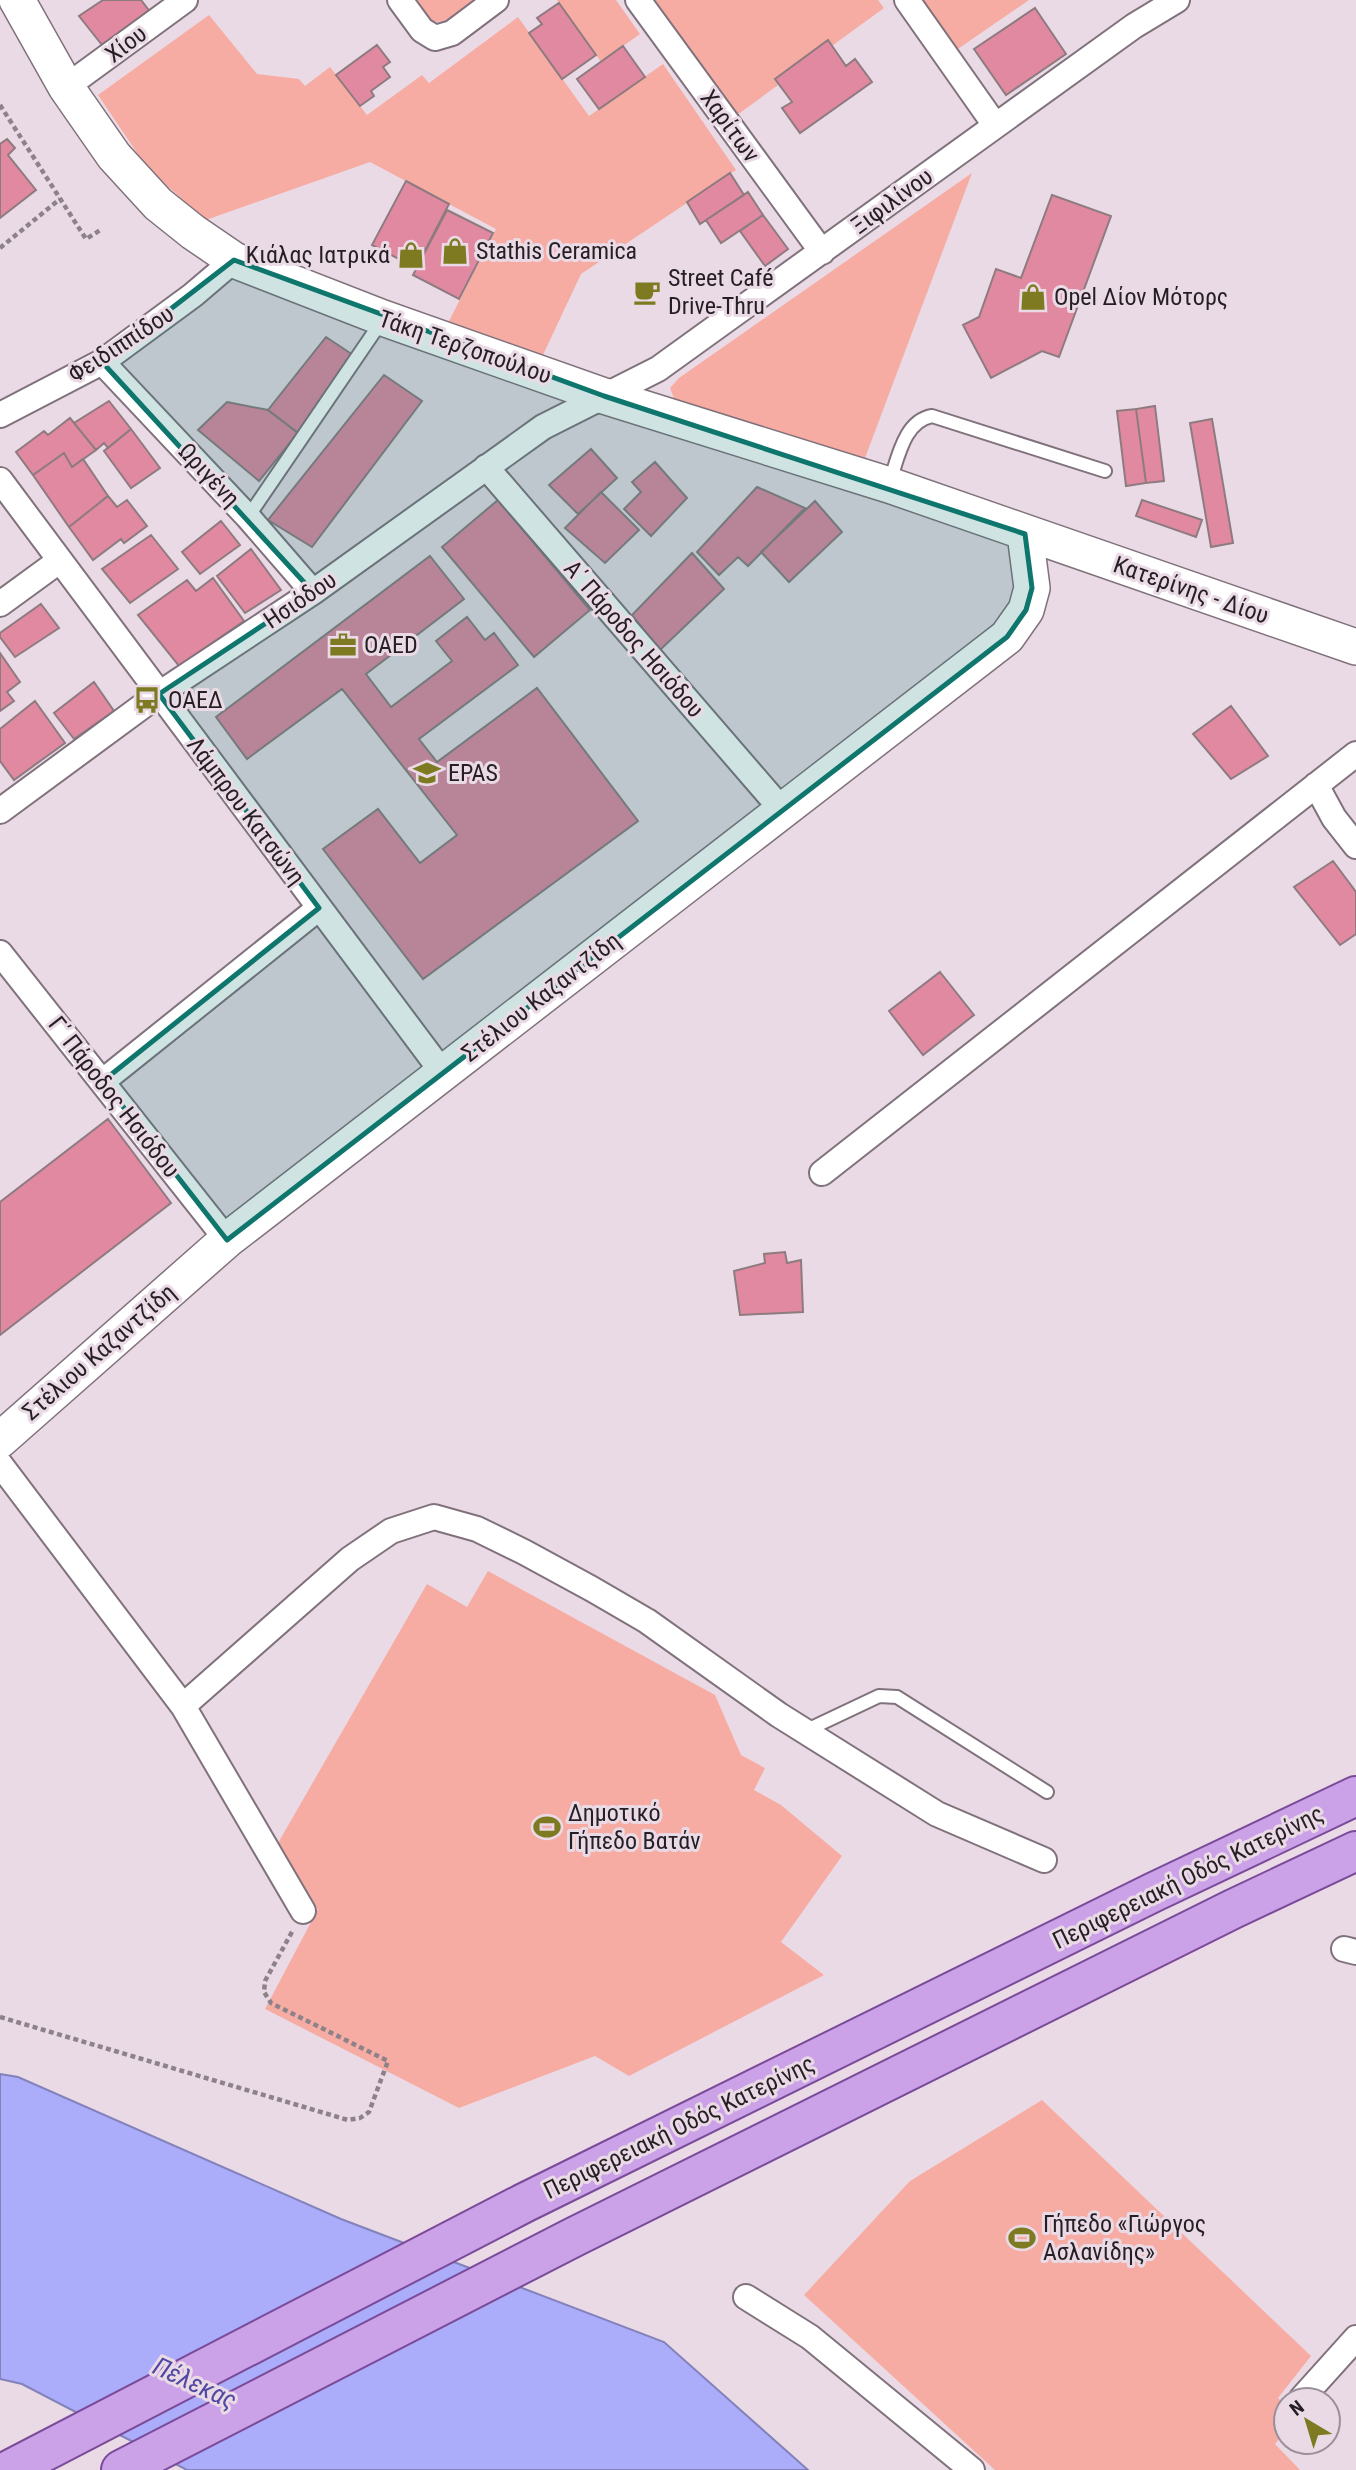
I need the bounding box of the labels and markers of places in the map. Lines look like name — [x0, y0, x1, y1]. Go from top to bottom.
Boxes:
shop icon: Stathis Ceramica — [440, 236, 470, 266]
place label: Stathis Ceramica — [476, 237, 637, 265]
shop icon: Κιάλας Ιατρικά — [396, 240, 426, 270]
place label: Κιάλας Ιατρικά — [246, 241, 390, 269]
place label: Street Café Drive-Thru — [668, 264, 773, 320]
cafe icon: Street Café Drive-Thru — [632, 277, 662, 307]
shop icon: Opel Δίον Μότορς — [1018, 282, 1048, 312]
place label: Opel Δίον Μότορς — [1054, 283, 1228, 311]
office icon: OAED — [328, 630, 358, 660]
place label: OAED — [364, 631, 418, 659]
bus stop icon: ΟΑΕΔ — [132, 685, 162, 715]
place label: ΟΑΕΔ — [168, 686, 223, 714]
school or university icon: EPAS — [412, 758, 442, 788]
place label: EPAS — [448, 759, 498, 787]
place label: Δημοτικό Γήπεδο Βατάν — [568, 1799, 701, 1855]
sports icon: Δημοτικό Γήπεδο Βατάν — [532, 1812, 562, 1842]
place label: Γήπεδο «Γιώργος Ασλανίδης» — [1043, 2210, 1206, 2266]
sports icon: Γήπεδο «Γιώργος Ασλανίδης» — [1007, 2223, 1037, 2253]

